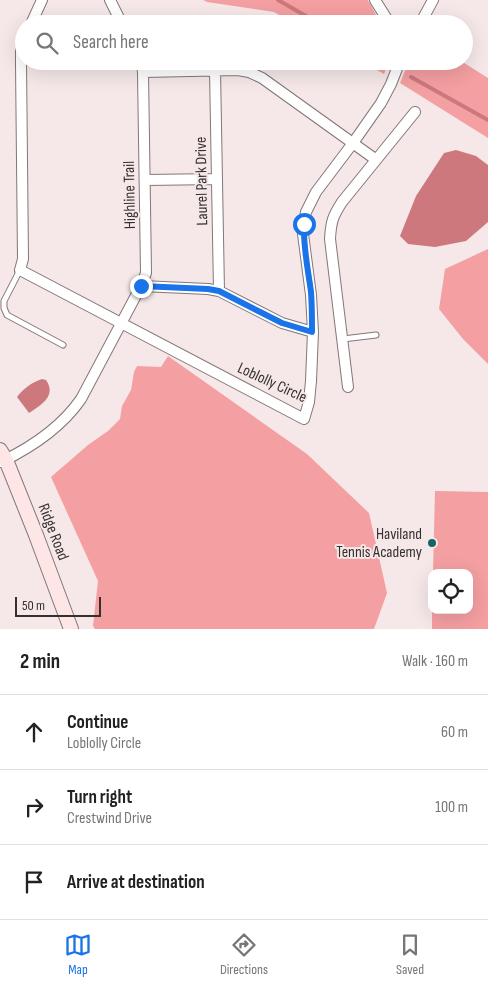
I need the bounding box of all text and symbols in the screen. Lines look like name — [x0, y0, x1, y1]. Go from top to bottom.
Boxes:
search box — [15, 15, 473, 70]
icon: search — [33, 29, 61, 57]
text: Search here — [73, 31, 149, 54]
street label: Laurel Park Drive — [192, 136, 212, 226]
street label: Highline Trail — [120, 161, 140, 229]
route start — [293, 213, 316, 236]
route end — [130, 275, 153, 298]
street label: Loblolly Circle — [234, 359, 310, 407]
street label: Ridge Road — [34, 501, 72, 563]
place label: Haviland Tennis Academy — [336, 525, 422, 562]
marker: Haviland Tennis Academy — [426, 537, 438, 549]
map controls — [428, 569, 473, 614]
button: locate — [428, 569, 473, 614]
scale bar — [15, 594, 101, 617]
text: 50 m — [22, 597, 45, 614]
text: 2 min — [20, 649, 60, 674]
text: Walk · 160 m — [402, 652, 468, 671]
text: Continue — [67, 711, 128, 734]
icon: ahead — [20, 718, 48, 746]
text: 60 m — [441, 723, 468, 742]
text: Loblolly Circle — [67, 734, 141, 753]
text: Turn right — [67, 786, 132, 809]
icon: right — [20, 793, 48, 821]
text: 100 m — [435, 798, 468, 817]
text: Crestwind Drive — [67, 809, 152, 828]
icon: arrive — [20, 868, 48, 896]
text: Arrive at destination — [67, 871, 205, 894]
tab: Map — [64, 931, 92, 978]
tab: Directions — [220, 931, 268, 978]
tab: Saved — [396, 931, 424, 978]

